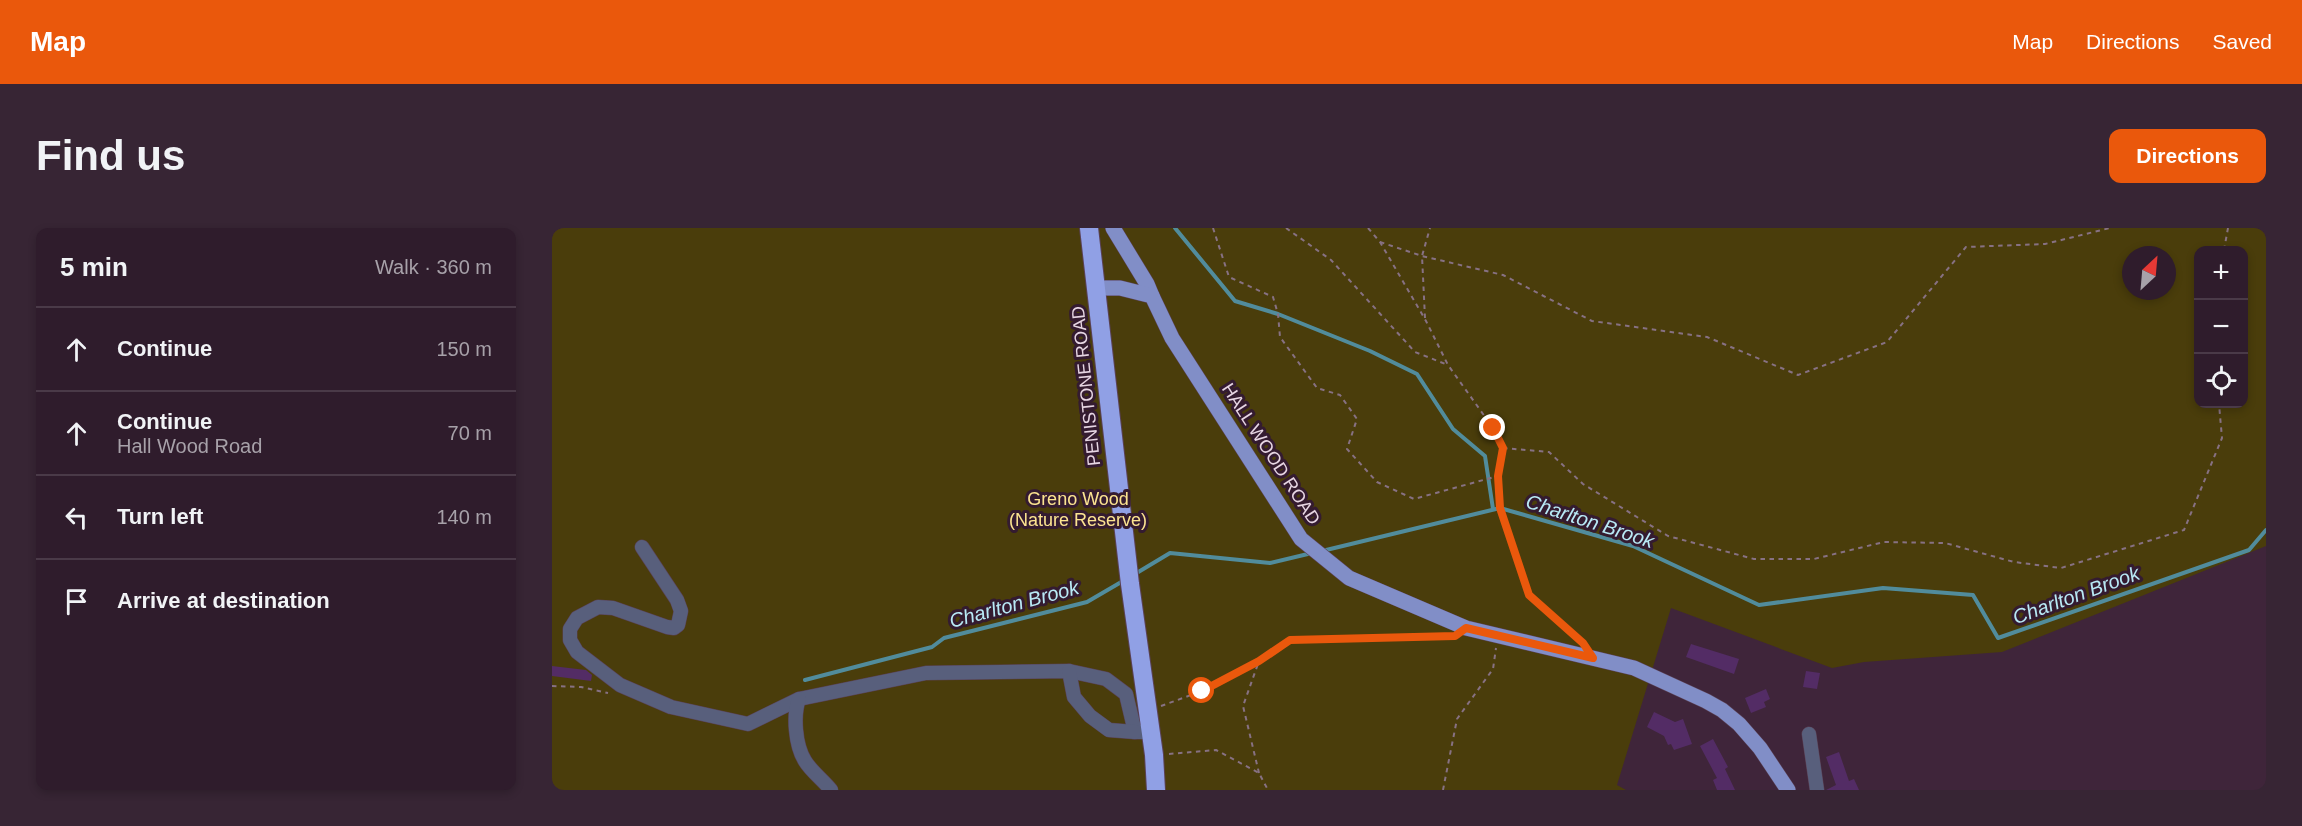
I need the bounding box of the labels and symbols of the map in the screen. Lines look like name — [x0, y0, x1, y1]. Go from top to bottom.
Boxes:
north arrow — [2122, 246, 2176, 300]
street label: PENISTONE ROAD — [1068, 305, 1104, 467]
street label: HALL WOOD ROAD — [1218, 380, 1324, 528]
route end — [1479, 414, 1505, 440]
park label: Greno Wood (Nature Reserve) — [1009, 489, 1147, 530]
water label: Charlton Brook — [1523, 490, 1658, 552]
water label: Charlton Brook — [2010, 562, 2143, 628]
water label: Charlton Brook — [947, 576, 1082, 632]
route start — [1188, 677, 1214, 703]

